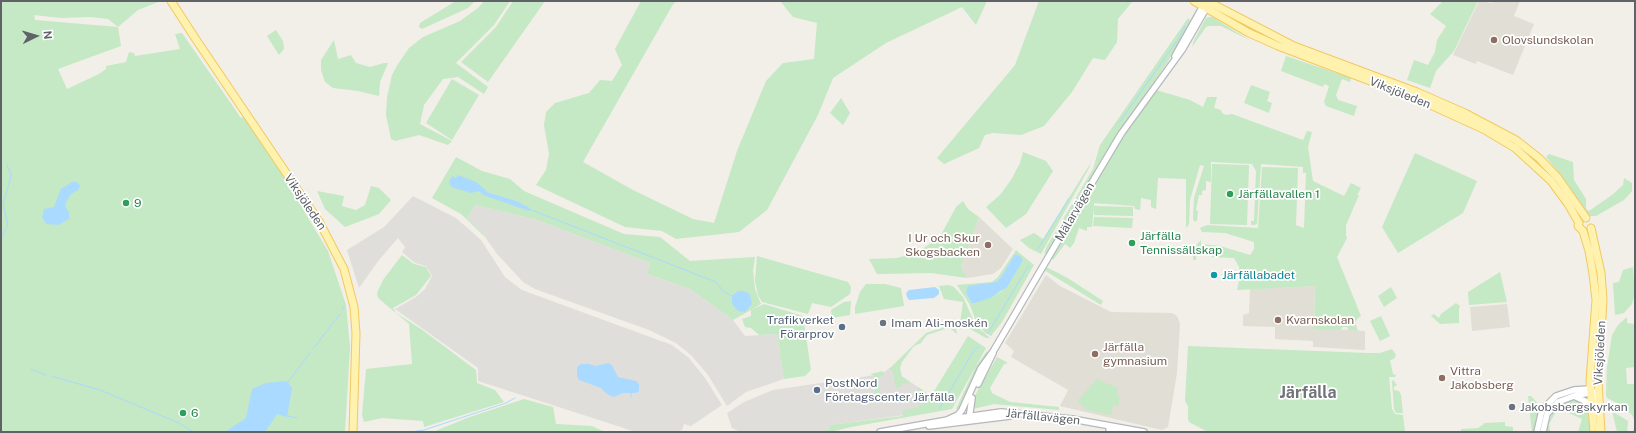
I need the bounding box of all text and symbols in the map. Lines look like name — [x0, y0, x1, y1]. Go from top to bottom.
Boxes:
north arrow — [16, 16, 56, 56]
text: N — [42, 30, 54, 40]
place label: Olovslundskolan — [1502, 33, 1594, 47]
marker: Olovslundskolan — [1489, 35, 1499, 45]
street label: Viksjöleden — [1367, 74, 1433, 112]
street label: Viksjöleden — [281, 171, 329, 233]
street label: Mälarvägen — [1052, 180, 1098, 244]
place label: Järfällavallen 1 — [1238, 187, 1320, 201]
marker: Järfällavallen 1 — [1225, 189, 1235, 199]
place label: 9 — [134, 196, 141, 210]
marker: 9 — [121, 198, 131, 208]
place label: Järfälla Tennissällskap — [1140, 229, 1222, 257]
place label: I Ur och Skur Skogsbacken — [905, 231, 980, 259]
marker: Järfälla Tennissällskap — [1127, 238, 1137, 248]
marker: I Ur och Skur Skogsbacken — [983, 240, 993, 250]
place label: Järfällabadet — [1222, 268, 1295, 282]
marker: Järfällabadet — [1209, 270, 1219, 280]
place label: Trafikverket Förarprov — [767, 313, 834, 341]
place label: Kvarnskolan — [1286, 313, 1354, 327]
marker: Kvarnskolan — [1273, 315, 1283, 325]
place label: Imam Ali-moskén — [891, 316, 988, 330]
marker: Imam Ali-moskén — [878, 318, 888, 328]
street label: Viksjöleden — [1591, 320, 1609, 386]
marker: Trafikverket Förarprov — [837, 322, 847, 332]
place label: Järfälla gymnasium — [1103, 340, 1167, 368]
marker: Järfälla gymnasium — [1090, 349, 1100, 359]
place label: Vittra Jakobsberg — [1450, 364, 1514, 392]
marker: Vittra Jakobsberg — [1437, 373, 1447, 383]
place label: PostNord Företagscenter Järfälla — [825, 376, 954, 404]
district label: Järfälla — [1279, 383, 1337, 403]
marker: PostNord Företagscenter Järfälla — [812, 385, 822, 395]
place label: Jakobsbergskyrkan — [1520, 400, 1628, 414]
marker: Jakobsbergskyrkan — [1507, 402, 1517, 412]
place label: 6 — [191, 406, 198, 420]
street label: Järfällavägen — [1005, 406, 1081, 428]
marker: 6 — [178, 408, 188, 418]

